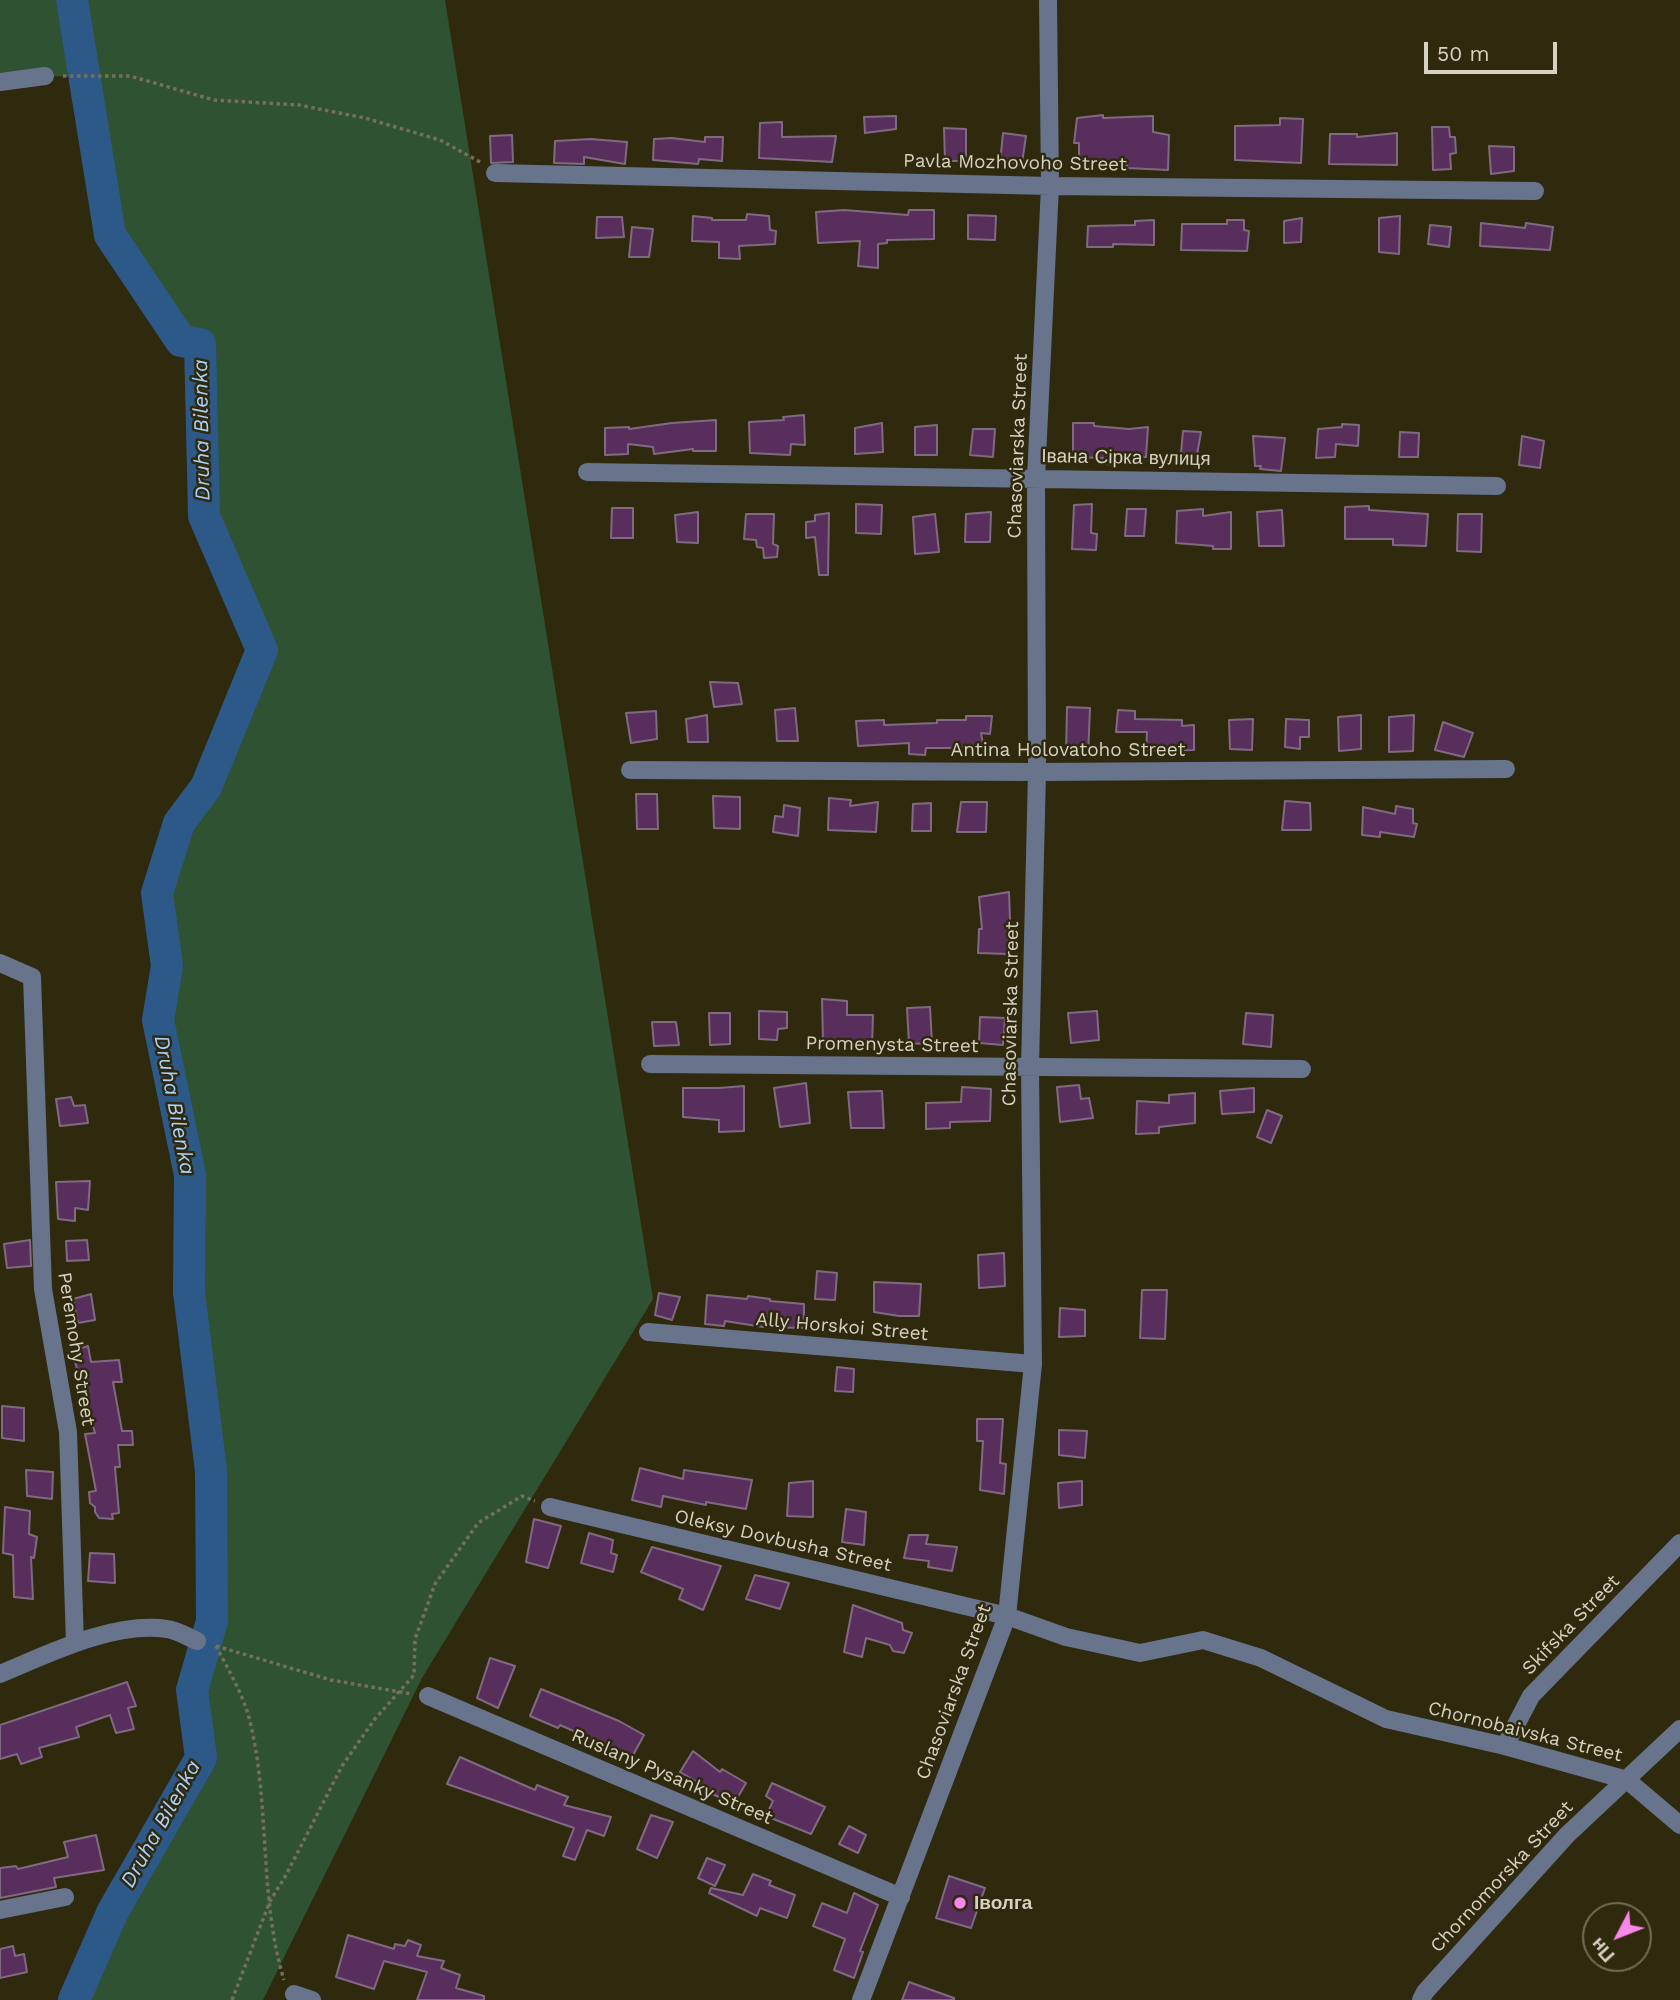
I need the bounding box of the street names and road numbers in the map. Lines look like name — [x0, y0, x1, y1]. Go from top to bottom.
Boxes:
street label: Pavla Mozhovoho Street — [903, 150, 1127, 176]
street label: Chasoviarska Street — [1003, 353, 1033, 539]
street label: Івана Сірка вулиця — [1041, 445, 1211, 471]
street label: Antina Holovatoho Street — [951, 739, 1185, 761]
street label: Chasoviarska Street — [998, 921, 1024, 1107]
street label: Promenysta Street — [805, 1032, 979, 1058]
street label: Peremohy Street — [53, 1271, 99, 1427]
street label: Ally Horskoi Street — [755, 1308, 929, 1346]
street label: Oleksy Dovbusha Street — [672, 1505, 894, 1577]
street label: Skifska Street — [1517, 1570, 1625, 1680]
street label: Chasoviarska Street — [912, 1601, 996, 1783]
street label: Chornobaivska Street — [1425, 1697, 1625, 1767]
street label: Ruslany Pysanky Street — [568, 1724, 776, 1830]
street label: Chornomorska Street — [1426, 1796, 1578, 1958]

